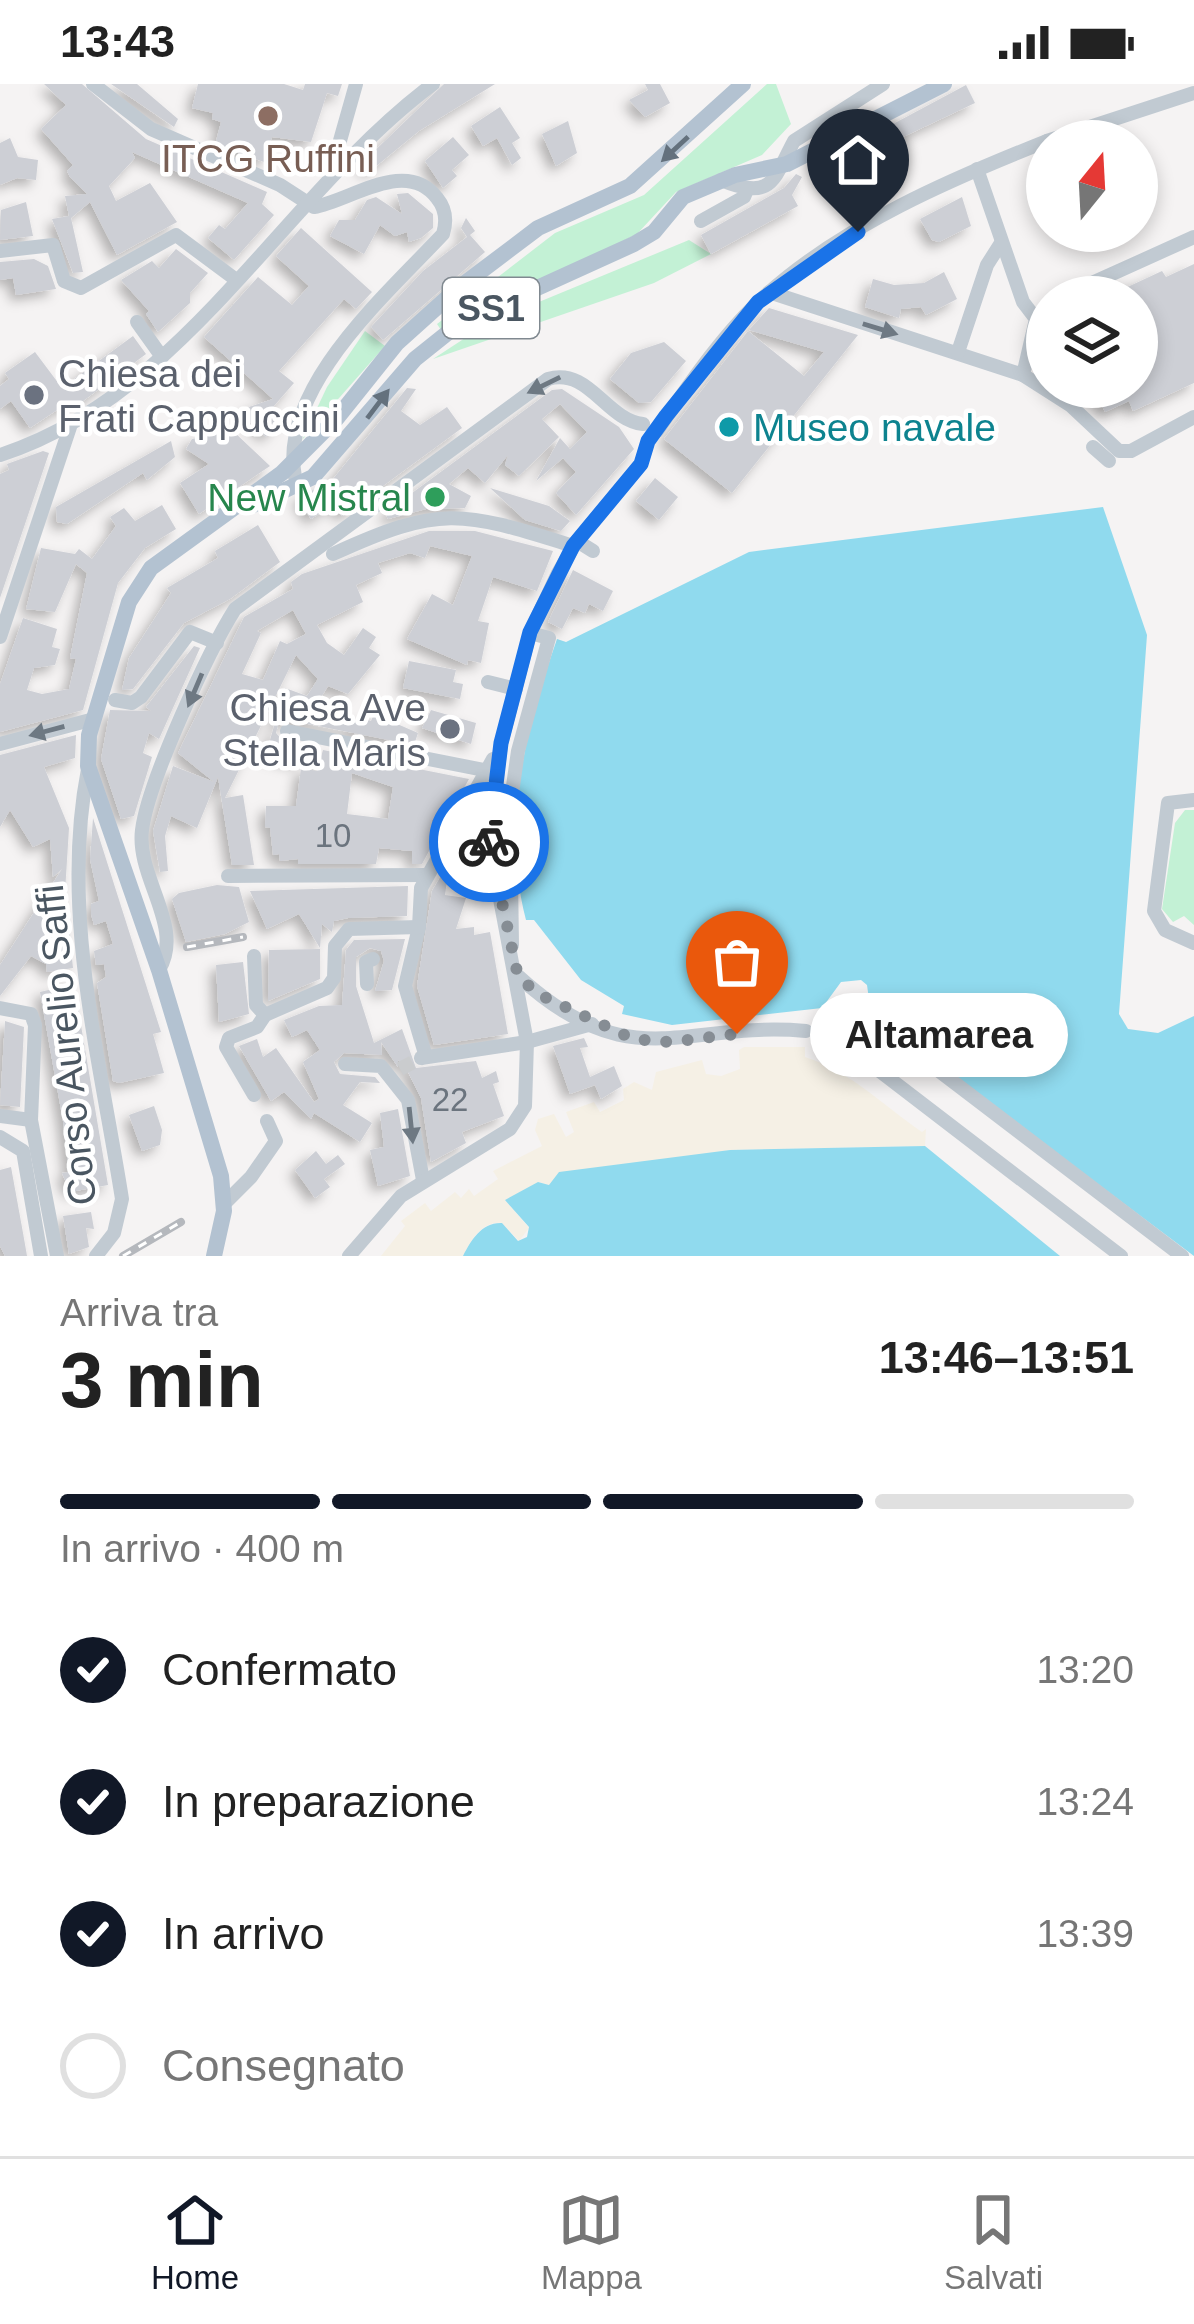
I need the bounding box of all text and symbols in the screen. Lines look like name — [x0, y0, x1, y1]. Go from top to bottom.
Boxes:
text: 13:43 — [60, 16, 175, 67]
marker: ITCG Ruffini — [255, 103, 281, 129]
pin — [807, 109, 909, 232]
north arrow — [1026, 120, 1158, 252]
map controls — [1026, 120, 1158, 408]
icon: home — [825, 127, 891, 193]
one-way arrow — [660, 135, 689, 162]
place label: ITCG Ruffini — [161, 137, 375, 180]
button: layers — [1026, 276, 1158, 408]
road number: SS1 — [443, 278, 539, 338]
one-way arrow — [862, 320, 899, 339]
place label: Chiesa dei Frati Cappuccini — [58, 352, 340, 440]
one-way arrow — [527, 375, 562, 395]
marker: Chiesa dei Frati Cappuccini — [21, 382, 47, 408]
one-way arrow — [365, 388, 390, 420]
place label: Museo navale — [753, 406, 996, 449]
marker: Museo navale — [716, 414, 742, 440]
place label: New Mistral — [207, 476, 411, 519]
marker: New Mistral — [422, 484, 448, 510]
one-way arrow — [185, 673, 204, 709]
place label: Chiesa Ave Stella Maris — [222, 686, 426, 774]
marker: Chiesa Ave Stella Maris — [437, 716, 463, 742]
one-way arrow — [28, 723, 65, 742]
courier — [429, 782, 549, 902]
icon: bike — [456, 809, 522, 875]
house number: 10 — [315, 817, 351, 854]
street label: Corso Aurelio Saffi — [28, 882, 104, 1208]
pin — [686, 911, 788, 1034]
icon: bag — [704, 929, 770, 995]
callout: Altamarea — [809, 992, 1067, 1076]
text: Altamarea — [845, 1013, 1033, 1056]
house number: 22 — [432, 1081, 468, 1118]
one-way arrow — [401, 1106, 420, 1144]
text: Arriva tra — [60, 1291, 218, 1334]
text: 13:46–13:51 — [879, 1332, 1134, 1383]
text: 3 min — [60, 1336, 264, 1424]
text: In arrivo · 400 m — [60, 1527, 344, 1570]
icon: check — [60, 1637, 126, 1703]
text: Confermato — [162, 1644, 397, 1695]
text: 13:20 — [1036, 1648, 1134, 1691]
icon: check — [60, 1769, 126, 1835]
text: In preparazione — [162, 1776, 475, 1827]
text: 13:24 — [1036, 1780, 1134, 1823]
icon: check — [60, 1901, 126, 1967]
text: In arrivo — [162, 1908, 325, 1959]
text: 13:39 — [1036, 1912, 1134, 1955]
text: Consegnato — [162, 2040, 405, 2091]
tab: Home — [151, 2187, 239, 2297]
tab: Mappa — [541, 2187, 642, 2297]
tab: Salvati — [944, 2187, 1043, 2297]

